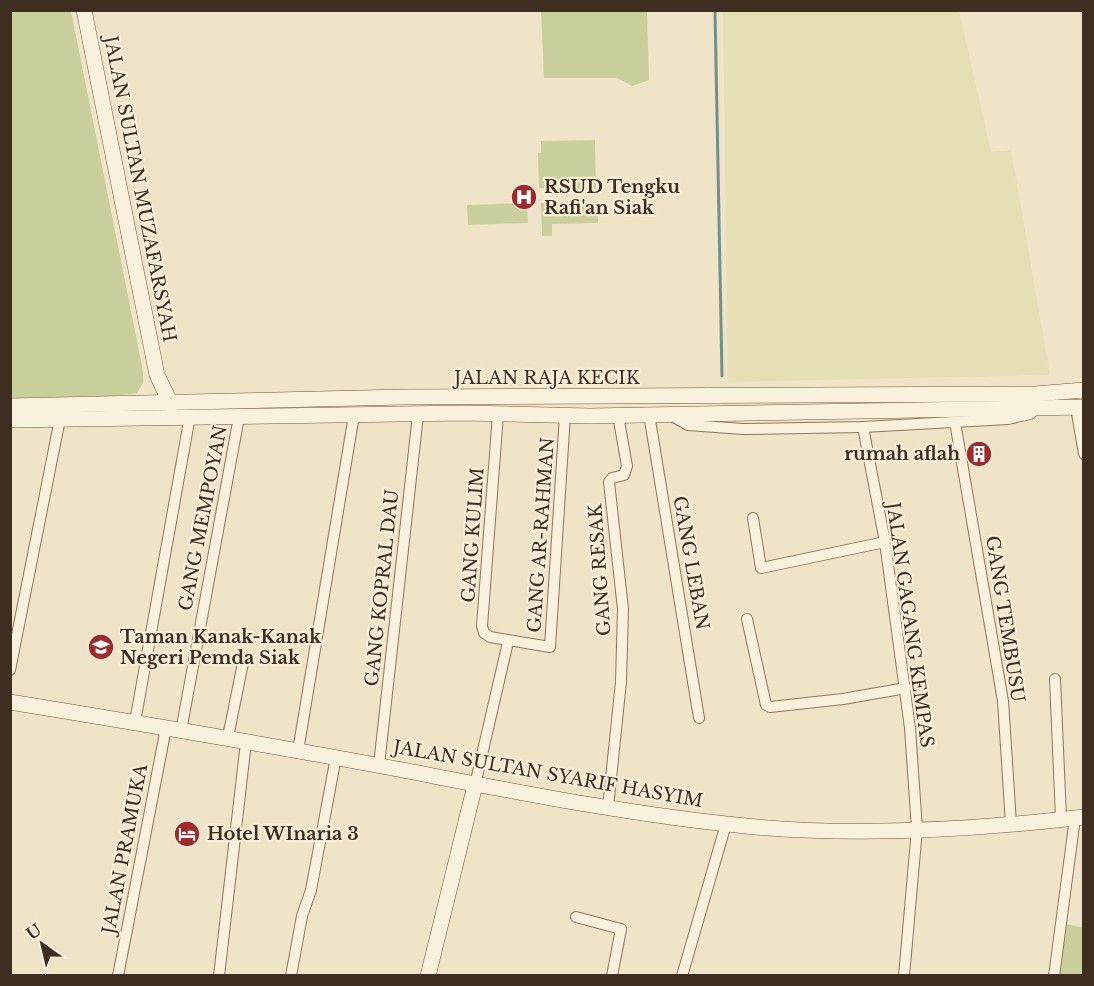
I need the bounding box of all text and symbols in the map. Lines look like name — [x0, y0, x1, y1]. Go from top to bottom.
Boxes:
street label: JALAN SULTAN MUZAFARSYAH — [99, 32, 181, 344]
place label: RSUD Tengku Rafi'an Siak — [544, 176, 680, 219]
hospital icon: RSUD Tengku Rafi'an Siak — [509, 182, 539, 212]
street label: JALAN RAJA KECIK — [452, 367, 641, 389]
street label: GANG MEMPOYAN — [174, 423, 232, 613]
street label: GANG AR-RAHMAN — [523, 437, 559, 633]
building icon: rumah aflah — [964, 439, 994, 469]
place label: rumah aflah — [844, 443, 960, 465]
street label: GANG KULIM — [457, 467, 489, 603]
street label: GANG KOPRAL DAU — [361, 488, 403, 688]
street label: GANG LEBAN — [668, 494, 714, 632]
street label: JALAN GAGANG KEMPAS — [882, 499, 938, 749]
street label: GANG RESAK — [584, 502, 616, 637]
street label: GANG TEMBUSU — [981, 534, 1029, 704]
place label: Taman Kanak-Kanak Negeri Pemda Siak — [120, 626, 322, 669]
school or university icon: Taman Kanak-Kanak Negeri Pemda Siak — [86, 632, 116, 662]
street label: JALAN SULTAN SYARIF HASYIM — [390, 736, 704, 812]
street label: JALAN PRAMUKA — [97, 761, 152, 938]
hotel icon: Hotel WInaria 3 — [172, 819, 202, 849]
place label: Hotel WInaria 3 — [207, 823, 359, 845]
north arrow — [12, 914, 72, 974]
text: U — [22, 919, 45, 944]

